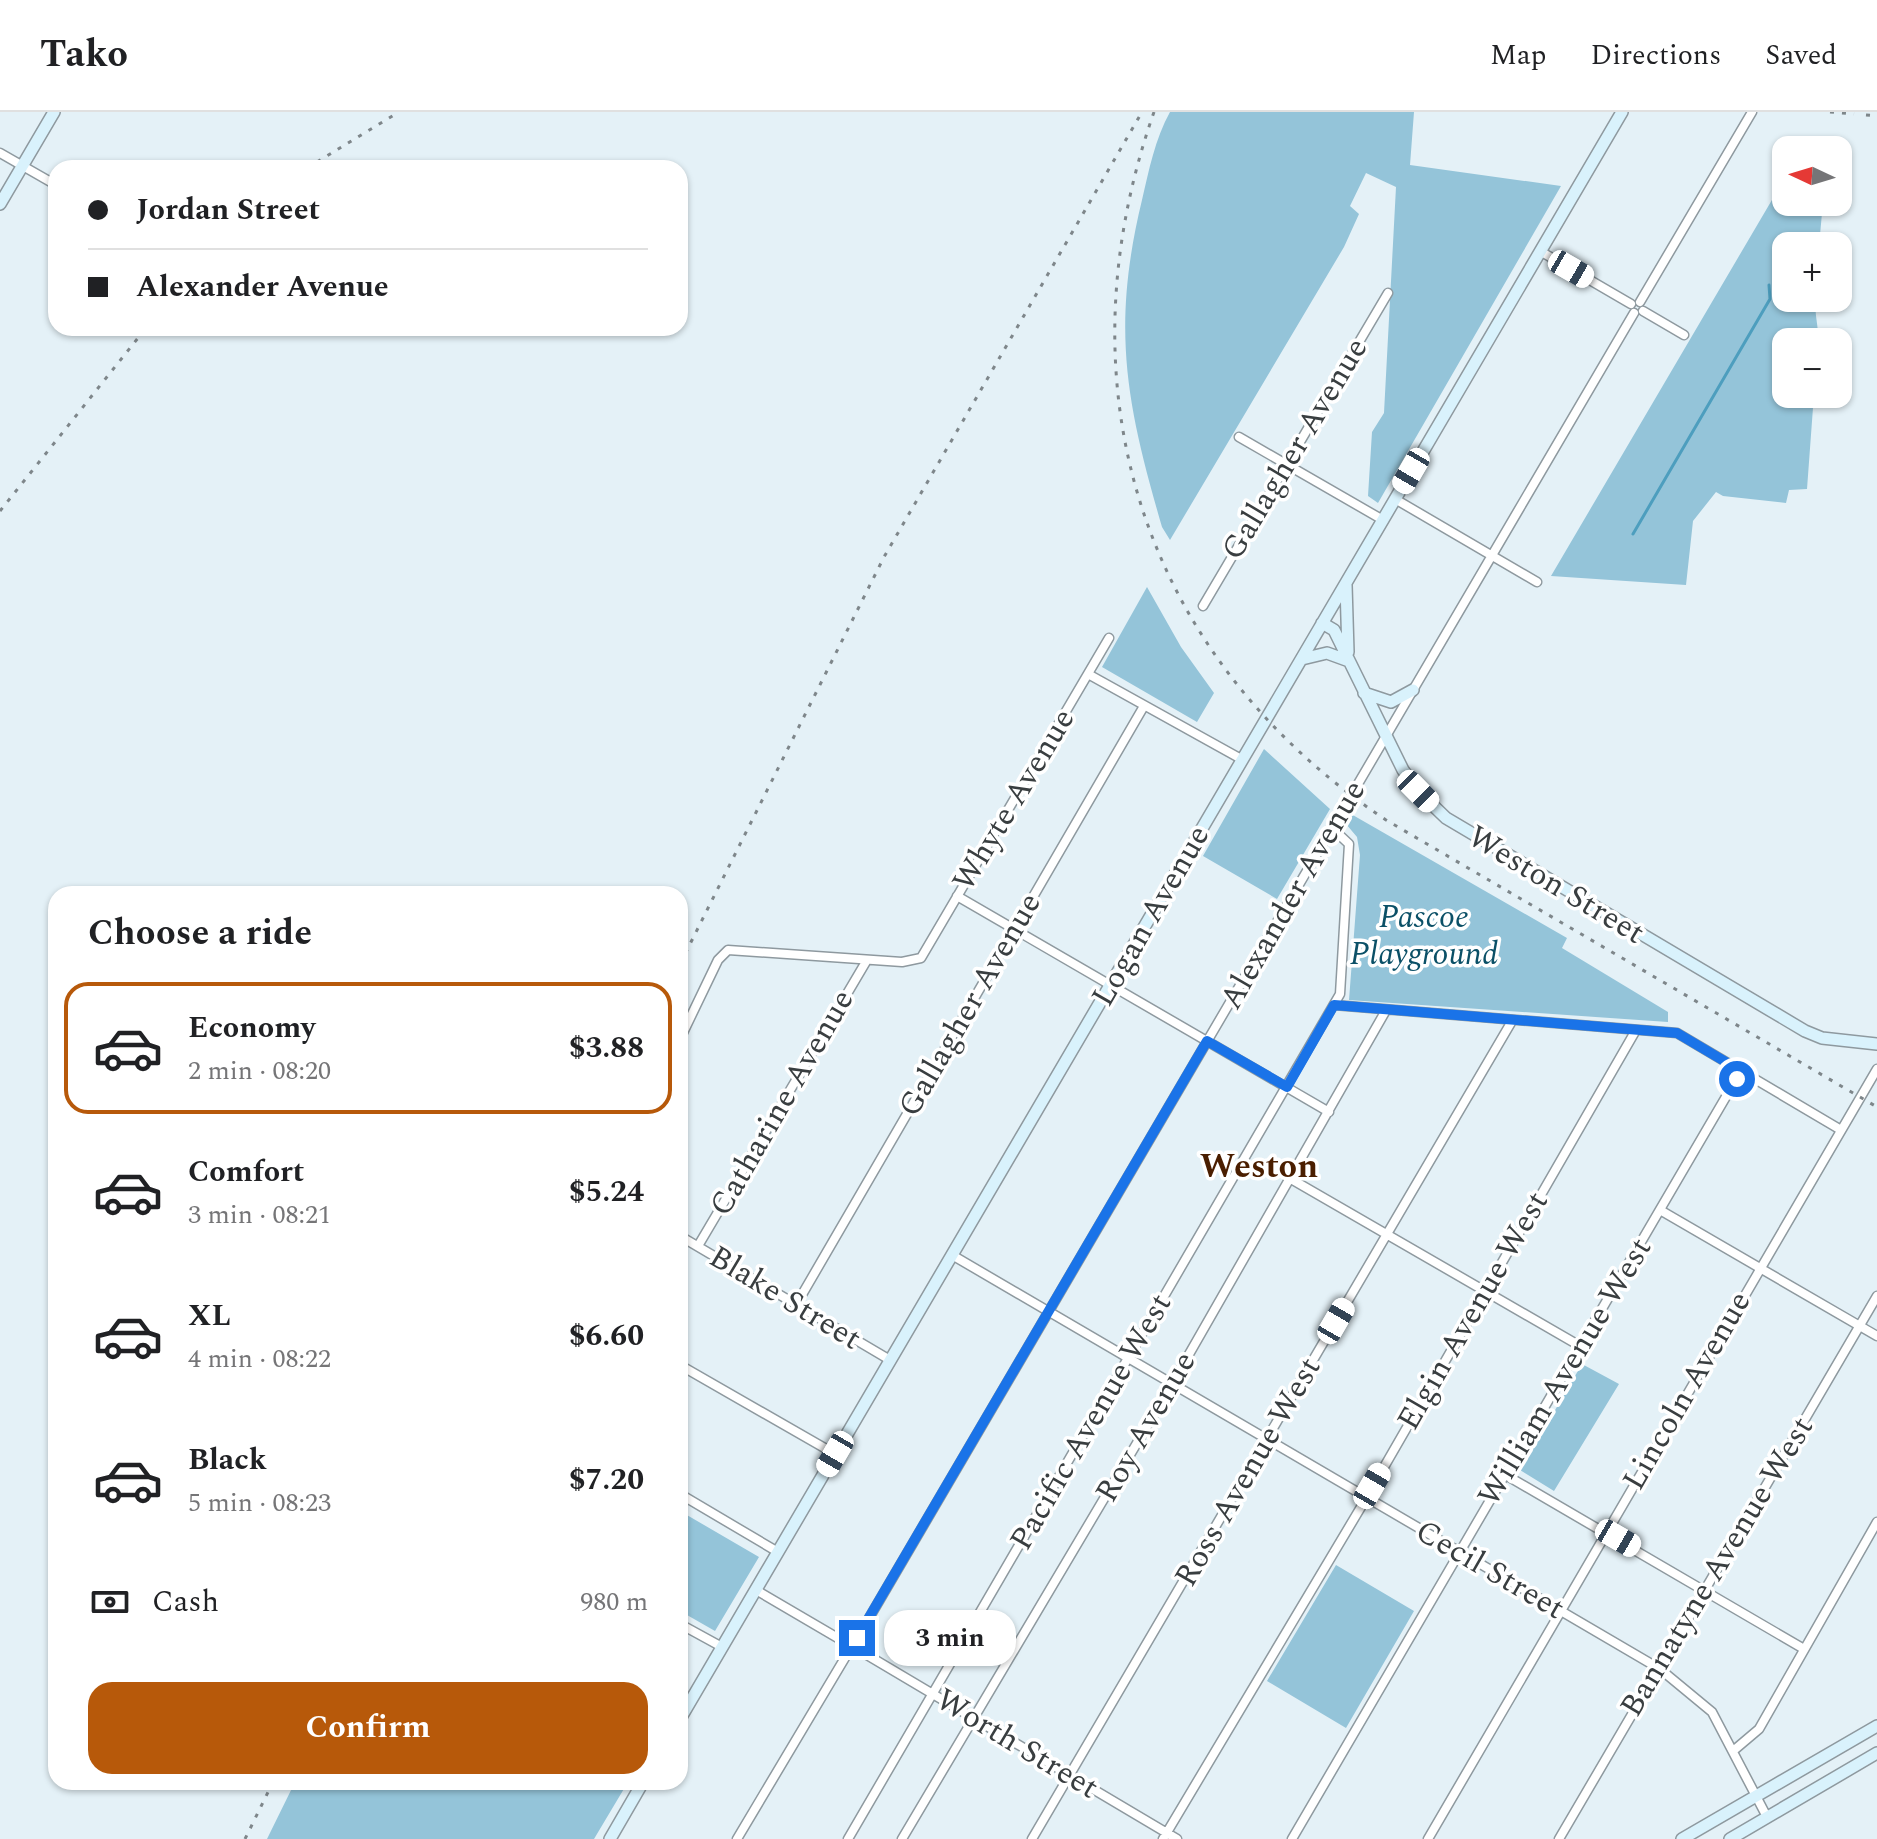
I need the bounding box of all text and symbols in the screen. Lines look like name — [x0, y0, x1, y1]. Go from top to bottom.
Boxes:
text: Tako — [40, 26, 128, 84]
text: Map — [1490, 34, 1547, 77]
text: Directions — [1591, 34, 1721, 77]
text: Saved — [1765, 34, 1837, 77]
north arrow — [1772, 136, 1852, 216]
map controls — [1772, 136, 1852, 408]
text: Jordan Street — [136, 187, 320, 233]
button: + — [1772, 232, 1852, 312]
car — [1544, 247, 1598, 291]
text: Alexander Avenue — [136, 264, 389, 310]
street label: Gallagher Avenue — [1209, 328, 1381, 570]
button: − — [1772, 328, 1852, 408]
car — [1389, 444, 1433, 498]
street label: Whyte Avenue — [940, 699, 1088, 901]
car — [1393, 766, 1443, 816]
street label: Alexander Avenue — [1207, 771, 1379, 1019]
street label: Weston Street — [1458, 813, 1654, 957]
street label: Logan Avenue — [1079, 816, 1223, 1016]
street label: Gallagher Avenue — [886, 884, 1054, 1126]
park label: Pascoe Playground — [1350, 893, 1498, 979]
text: Choose a ride — [88, 906, 312, 961]
street label: Catharine Avenue — [697, 980, 867, 1226]
text: Economy — [188, 1005, 315, 1051]
icon: car — [92, 1012, 164, 1084]
text: $3.88 — [569, 1025, 644, 1071]
text: 2 min · 08:20 — [188, 1051, 331, 1091]
route start — [1719, 1061, 1755, 1097]
district label: Weston — [1200, 1141, 1318, 1193]
text: Comfort — [188, 1149, 304, 1195]
icon: car — [92, 1156, 164, 1228]
text: $5.24 — [569, 1169, 644, 1215]
street label: Elgin Avenue West — [1385, 1182, 1561, 1440]
text: 3 min · 08:21 — [188, 1195, 331, 1235]
street label: William Avenue West — [1465, 1228, 1665, 1516]
street label: Blake Street — [699, 1233, 871, 1363]
street label: Lincoln Avenue — [1610, 1282, 1764, 1500]
street label: Pacific Avenue West — [997, 1284, 1185, 1560]
text: XL — [188, 1293, 231, 1339]
car — [1314, 1294, 1358, 1348]
icon: car — [92, 1300, 164, 1372]
text: $6.60 — [569, 1313, 644, 1359]
text: 4 min · 08:22 — [188, 1339, 331, 1379]
street label: Roy Avenue — [1083, 1342, 1209, 1512]
street label: Ross Avenue West — [1162, 1348, 1334, 1596]
street label: Bannatyne Avenue West — [1608, 1407, 1826, 1727]
car — [813, 1427, 857, 1481]
text: Black — [188, 1437, 267, 1483]
icon: car — [92, 1444, 164, 1516]
text: $7.20 — [569, 1457, 644, 1503]
car — [1350, 1459, 1394, 1513]
text: 5 min · 08:23 — [188, 1483, 331, 1523]
street label: Cecil Street — [1406, 1507, 1574, 1633]
car — [1591, 1516, 1645, 1560]
text: Cash — [152, 1579, 219, 1625]
icon: cash — [88, 1580, 132, 1624]
text: 980 m — [580, 1582, 648, 1622]
callout: 3 min — [885, 1610, 1017, 1666]
text: 3 min — [915, 1618, 985, 1658]
route end — [839, 1620, 875, 1656]
street label: Worth Street — [926, 1676, 1108, 1812]
button: Confirm — [88, 1682, 648, 1774]

